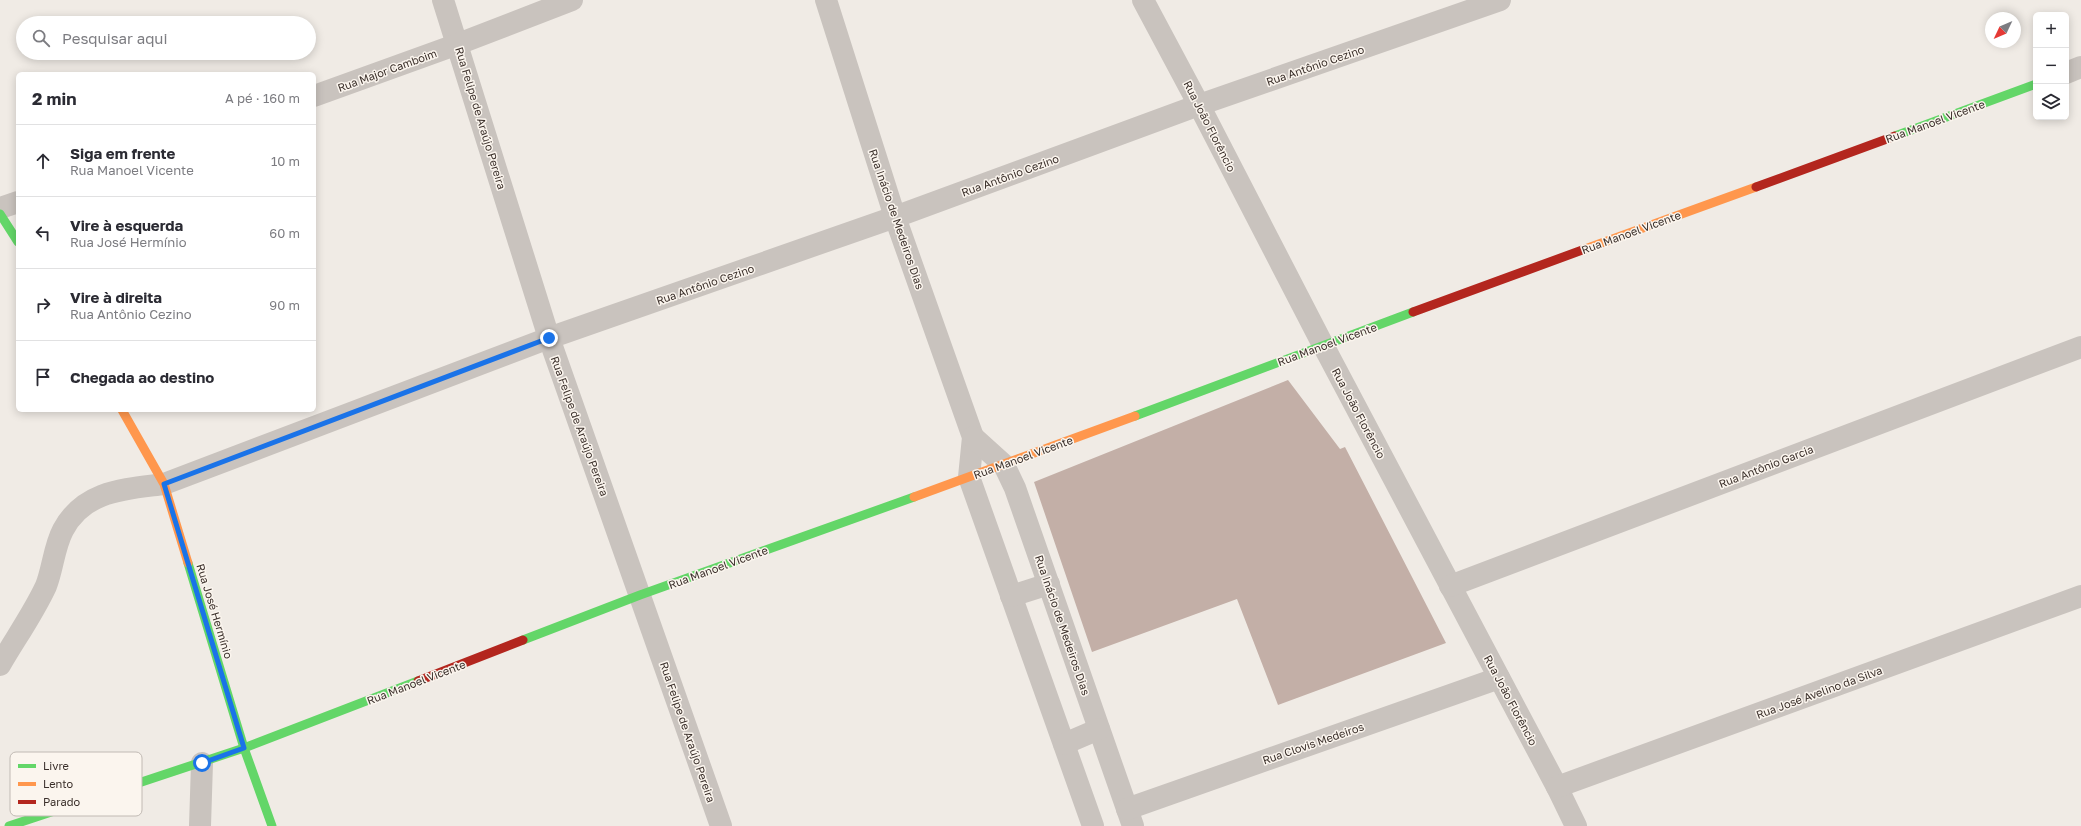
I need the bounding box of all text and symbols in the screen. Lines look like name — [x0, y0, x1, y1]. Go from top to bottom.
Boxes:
north arrow — [1985, 12, 2021, 48]
map controls — [2033, 12, 2069, 120]
button: + — [2033, 12, 2069, 48]
search box — [16, 16, 316, 60]
icon: search — [30, 27, 52, 49]
text: Pesquisar aqui — [62, 29, 167, 47]
street label: Rua Antônio Cezino — [1264, 42, 1366, 88]
street label: Rua Felipe de Araújo Pereira — [453, 45, 509, 191]
street label: Rua Major Camboim — [336, 46, 438, 94]
button: − — [2033, 48, 2069, 84]
street label: Rua João Florêncio — [1181, 78, 1239, 174]
button: layers — [2033, 84, 2069, 120]
text: 2 min — [32, 88, 76, 109]
text: A pé · 160 m — [225, 90, 300, 106]
street label: Rua Manoel Vicente — [1884, 97, 1986, 145]
text: Siga em frente — [70, 144, 175, 162]
street label: Rua Inácio de Medeiros Dias — [867, 147, 927, 291]
icon: ahead — [32, 150, 54, 172]
street label: Rua Antônio Cezino — [959, 151, 1061, 199]
text: 10 m — [271, 153, 300, 169]
text: Rua Manoel Vicente — [70, 162, 194, 178]
street label: Rua Manoel Vicente — [1580, 208, 1682, 256]
text: Vire à esquerda — [70, 216, 183, 234]
icon: left — [32, 222, 54, 244]
text: 60 m — [269, 225, 300, 241]
text: Rua José Hermínio — [70, 234, 187, 250]
street label: Rua Antônio Cezino — [654, 261, 756, 307]
text: Vire à direita — [70, 288, 162, 306]
icon: right — [32, 294, 54, 316]
text: 90 m — [269, 297, 300, 313]
text: Rua Antônio Cezino — [70, 306, 191, 322]
street label: Rua Manoel Vicente — [1276, 320, 1378, 368]
route end — [540, 329, 558, 347]
street label: Rua Felipe de Araújo Pereira — [549, 354, 611, 498]
icon: arrive — [32, 366, 54, 388]
street label: Rua João Florêncio — [1330, 366, 1389, 461]
text: Chegada ao destino — [70, 368, 214, 386]
street label: Rua Manoel Vicente — [972, 433, 1074, 481]
street label: Rua Antônio Garcia — [1717, 442, 1815, 490]
street label: Rua Manoel Vicente — [667, 543, 769, 591]
street label: Rua Inácio de Medeiros Dias — [1033, 553, 1093, 697]
street label: Rua José Hermínio — [194, 562, 236, 660]
street label: Rua João Florêncio — [1482, 653, 1541, 748]
street label: Rua Manoel Vicente — [365, 657, 467, 707]
street label: Rua Felipe de Araújo Pereira — [658, 660, 718, 804]
street label: Rua José Avelino da Silva — [1754, 663, 1884, 721]
street label: Rua Clovis Medeiros — [1261, 719, 1366, 766]
legend — [10, 752, 142, 816]
route start — [193, 754, 211, 772]
text: Livre — [43, 759, 69, 772]
text: Lento — [43, 777, 74, 790]
text: Parado — [43, 795, 80, 808]

